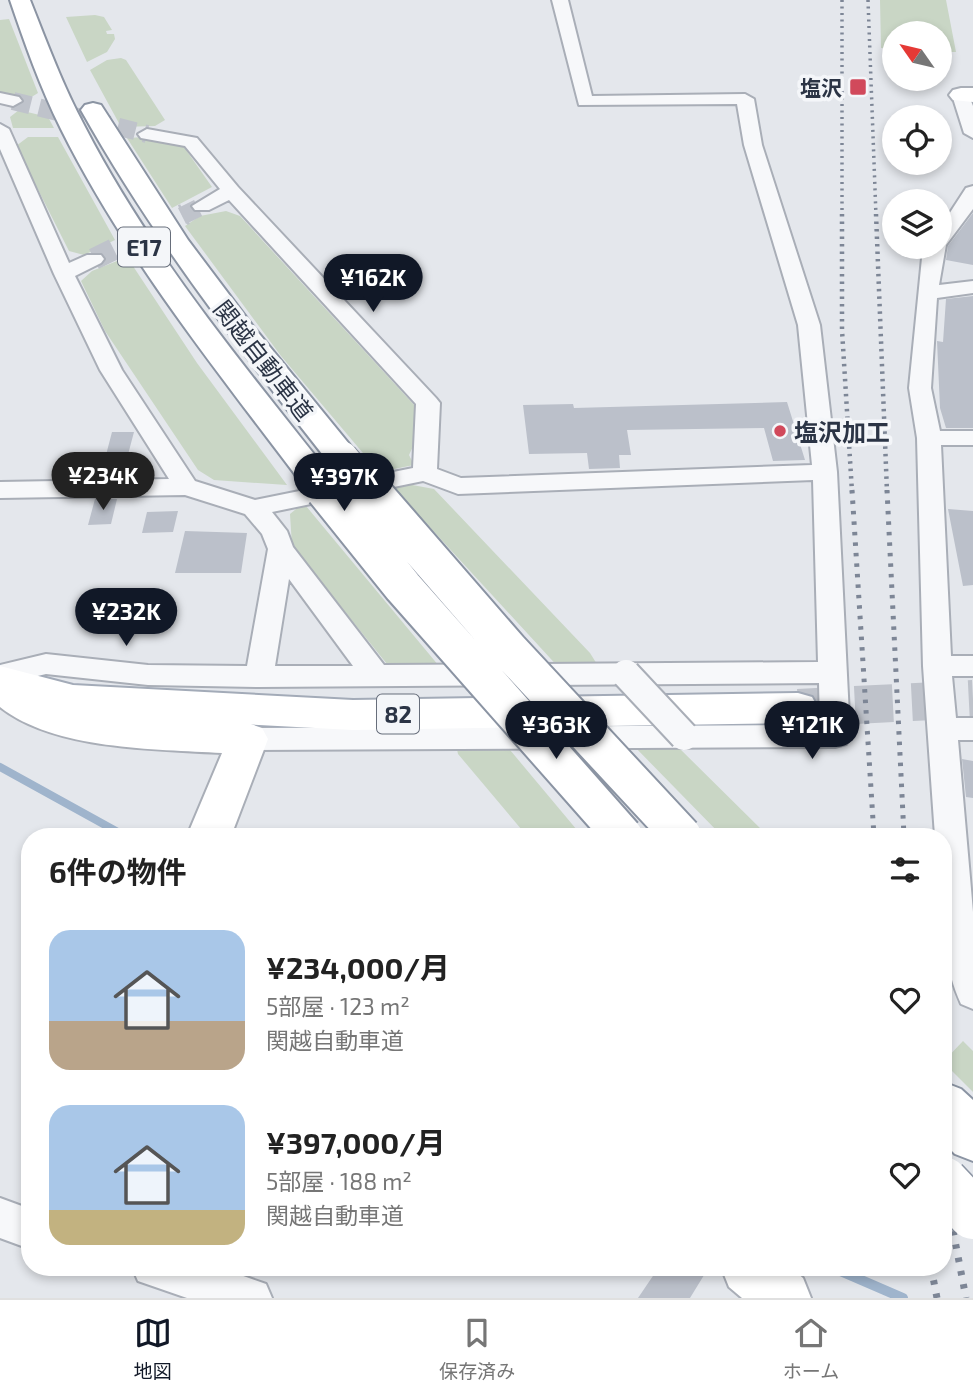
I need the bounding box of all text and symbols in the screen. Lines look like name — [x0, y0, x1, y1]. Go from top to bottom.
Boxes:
north arrow — [882, 21, 952, 91]
map controls — [882, 21, 952, 259]
place label: 塩沢 — [800, 75, 842, 100]
marker: 塩沢 — [848, 77, 868, 97]
button: locate — [882, 105, 952, 175]
button: layers — [882, 189, 952, 259]
road number: E17 — [118, 228, 170, 266]
pin: ¥162K — [324, 254, 422, 314]
text: ¥162K — [340, 263, 406, 291]
street label: 関越自動車道 — [208, 294, 320, 426]
place label: 塩沢加工 — [794, 417, 890, 446]
marker: 塩沢加工 — [772, 423, 788, 439]
pin: ¥234K — [54, 452, 152, 512]
pin: ¥397K — [295, 454, 393, 513]
text: ¥234K — [68, 461, 138, 489]
text: ¥397K — [310, 462, 378, 490]
pin: ¥232K — [77, 588, 175, 648]
text: ¥232K — [91, 597, 161, 625]
road number: 82 — [377, 694, 419, 734]
pin: ¥363K — [507, 702, 605, 761]
pin: ¥121K — [763, 702, 861, 761]
text: ¥363K — [521, 710, 591, 738]
text: ¥121K — [780, 710, 844, 738]
icon: filters — [886, 851, 924, 889]
text: 6件の物件 — [49, 853, 187, 889]
text: ¥234,000/月 — [266, 949, 450, 985]
icon: home — [105, 958, 189, 1042]
icon: heart — [886, 981, 924, 1019]
text: 5部屋 · 123 m² — [266, 992, 410, 1020]
text: 関越自動車道 — [266, 1026, 404, 1054]
text: ¥397,000/月 — [266, 1124, 446, 1160]
icon: home — [105, 1133, 189, 1217]
icon: heart — [886, 1156, 924, 1194]
text: 5部屋 · 188 m² — [266, 1167, 412, 1195]
text: 関越自動車道 — [266, 1201, 404, 1229]
tab: 地図 — [134, 1314, 172, 1383]
tab: 保存済み — [439, 1314, 515, 1383]
tab: ホーム — [783, 1314, 839, 1383]

